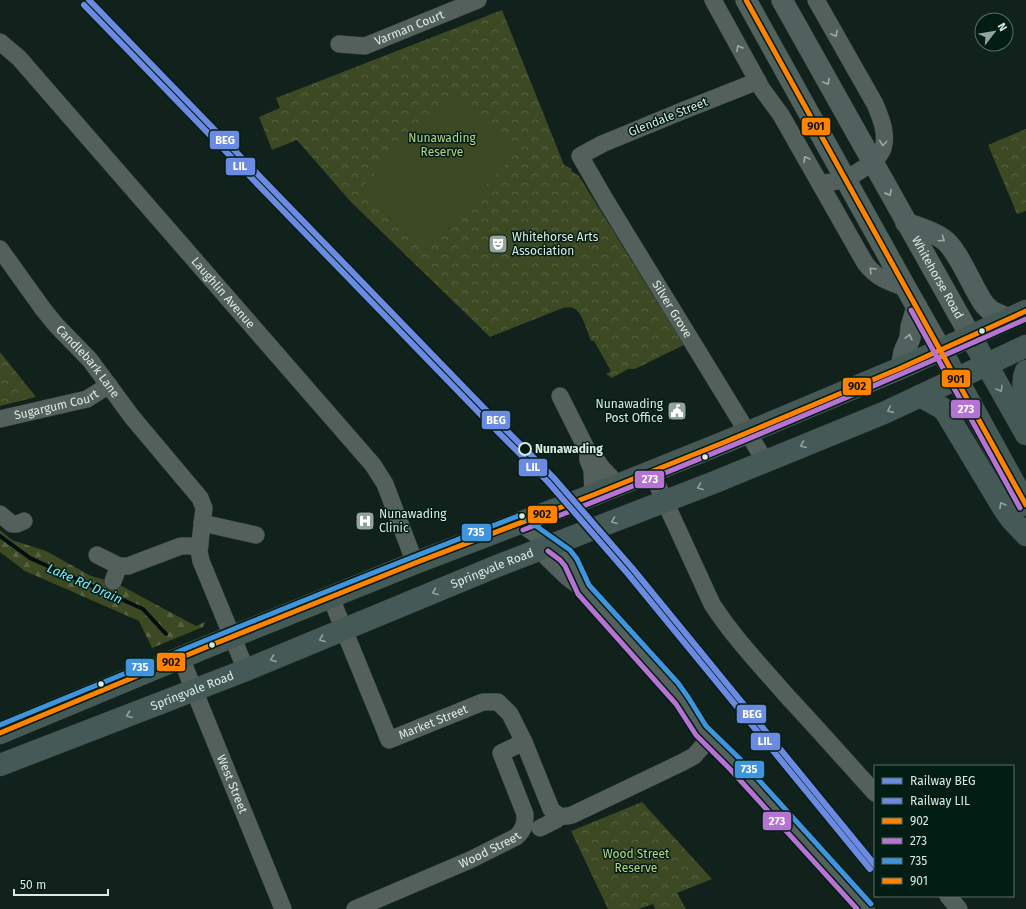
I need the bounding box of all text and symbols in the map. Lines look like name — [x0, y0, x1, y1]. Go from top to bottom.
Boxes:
street label: Varman Court — [373, 7, 447, 48]
north arrow — [974, 12, 1014, 52]
text: N — [995, 21, 1010, 34]
one-way arrow — [830, 30, 838, 37]
one-way arrow — [736, 44, 744, 52]
one-way arrow — [823, 78, 830, 86]
street label: Glendale Street — [626, 95, 710, 139]
line badge: 901 — [801, 117, 831, 136]
text: 901 — [807, 120, 825, 133]
line badge: BEG — [209, 130, 240, 150]
park label: Nunawading Reserve — [408, 131, 477, 159]
text: BEG — [215, 134, 235, 147]
one-way arrow — [879, 140, 888, 146]
one-way arrow — [804, 155, 811, 163]
line badge: LIL — [225, 157, 256, 176]
text: LIL — [233, 160, 248, 173]
one-way arrow — [884, 189, 891, 196]
place label: Whitehorse Arts Association — [512, 230, 599, 258]
theatre icon: Whitehorse Arts Association — [487, 233, 509, 255]
street label: Whitehorse Road — [909, 234, 966, 321]
one-way arrow — [937, 234, 944, 241]
street label: Laughlin Avenue — [188, 254, 258, 331]
one-way arrow — [870, 268, 877, 275]
street label: Silver Grove — [649, 278, 695, 340]
street label: Candlebark Lane — [53, 322, 122, 401]
unlabelled marker — [977, 326, 987, 336]
one-way arrow — [904, 334, 913, 341]
line badge: 901 — [941, 369, 971, 388]
text: 901 — [947, 373, 965, 386]
line badge: 902 — [842, 377, 872, 396]
text: 902 — [848, 380, 866, 393]
one-way arrow — [995, 384, 1002, 392]
street label: Sugargum Court — [13, 386, 101, 423]
place label: Nunawading Post Office — [595, 397, 664, 425]
line badge: 273 — [950, 399, 981, 419]
public building icon: Nunawading Post Office — [666, 400, 688, 422]
text: 273 — [958, 403, 974, 416]
one-way arrow — [887, 405, 895, 413]
line badge: BEG — [481, 410, 511, 430]
text: BEG — [486, 414, 506, 427]
one-way arrow — [800, 441, 807, 449]
marker: Nunawading — [518, 442, 532, 456]
place label: Nunawading — [535, 442, 603, 456]
unlabelled marker — [700, 452, 710, 462]
line badge: LIL — [518, 458, 548, 477]
text: LIL — [526, 461, 541, 474]
line badge: 273 — [634, 470, 665, 489]
text: 273 — [642, 473, 658, 486]
one-way arrow — [697, 483, 704, 491]
one-way arrow — [999, 502, 1006, 509]
line badge: 902 — [527, 505, 558, 524]
place label: Nunawading Clinic — [379, 507, 447, 535]
text: 902 — [533, 508, 551, 521]
hospital icon: Nunawading Clinic — [354, 510, 376, 532]
unlabelled marker — [517, 511, 527, 521]
one-way arrow — [610, 517, 617, 525]
line badge: 735 — [461, 523, 492, 542]
text: 735 — [468, 526, 484, 539]
street label: Springvale Road — [449, 546, 536, 591]
water label: Lake Rd Drain — [45, 560, 125, 607]
one-way arrow — [431, 587, 438, 595]
one-way arrow — [318, 635, 325, 643]
unlabelled marker — [207, 640, 217, 650]
line badge: 902 — [156, 652, 186, 672]
one-way arrow — [269, 654, 276, 662]
text: 902 — [162, 656, 180, 669]
line badge: 735 — [125, 658, 155, 677]
text: 735 — [132, 661, 148, 674]
street label: Springvale Road — [149, 668, 236, 713]
unlabelled marker — [96, 679, 106, 689]
street label: Market Street — [397, 702, 470, 742]
line badge: BEG — [736, 704, 767, 724]
text: BEG — [742, 708, 762, 721]
one-way arrow — [126, 710, 133, 718]
line badge: LIL — [750, 732, 781, 751]
text: LIL — [758, 735, 773, 748]
street label: West Street — [214, 753, 251, 816]
line badge: 735 — [734, 760, 765, 779]
text: 735 — [741, 763, 757, 776]
legend — [874, 765, 1014, 897]
text: Railway BEG — [910, 774, 976, 788]
text: Railway LIL — [910, 794, 970, 808]
line badge: 273 — [762, 811, 792, 831]
text: 902 — [910, 814, 929, 828]
text: 273 — [769, 815, 785, 828]
street label: Wood Street — [457, 829, 524, 871]
text: 273 — [910, 834, 927, 848]
park label: Wood Street Reserve — [603, 847, 670, 875]
text: 735 — [910, 854, 927, 868]
scale bar — [14, 871, 108, 897]
text: 901 — [910, 874, 928, 888]
text: 50 m — [20, 878, 46, 892]

